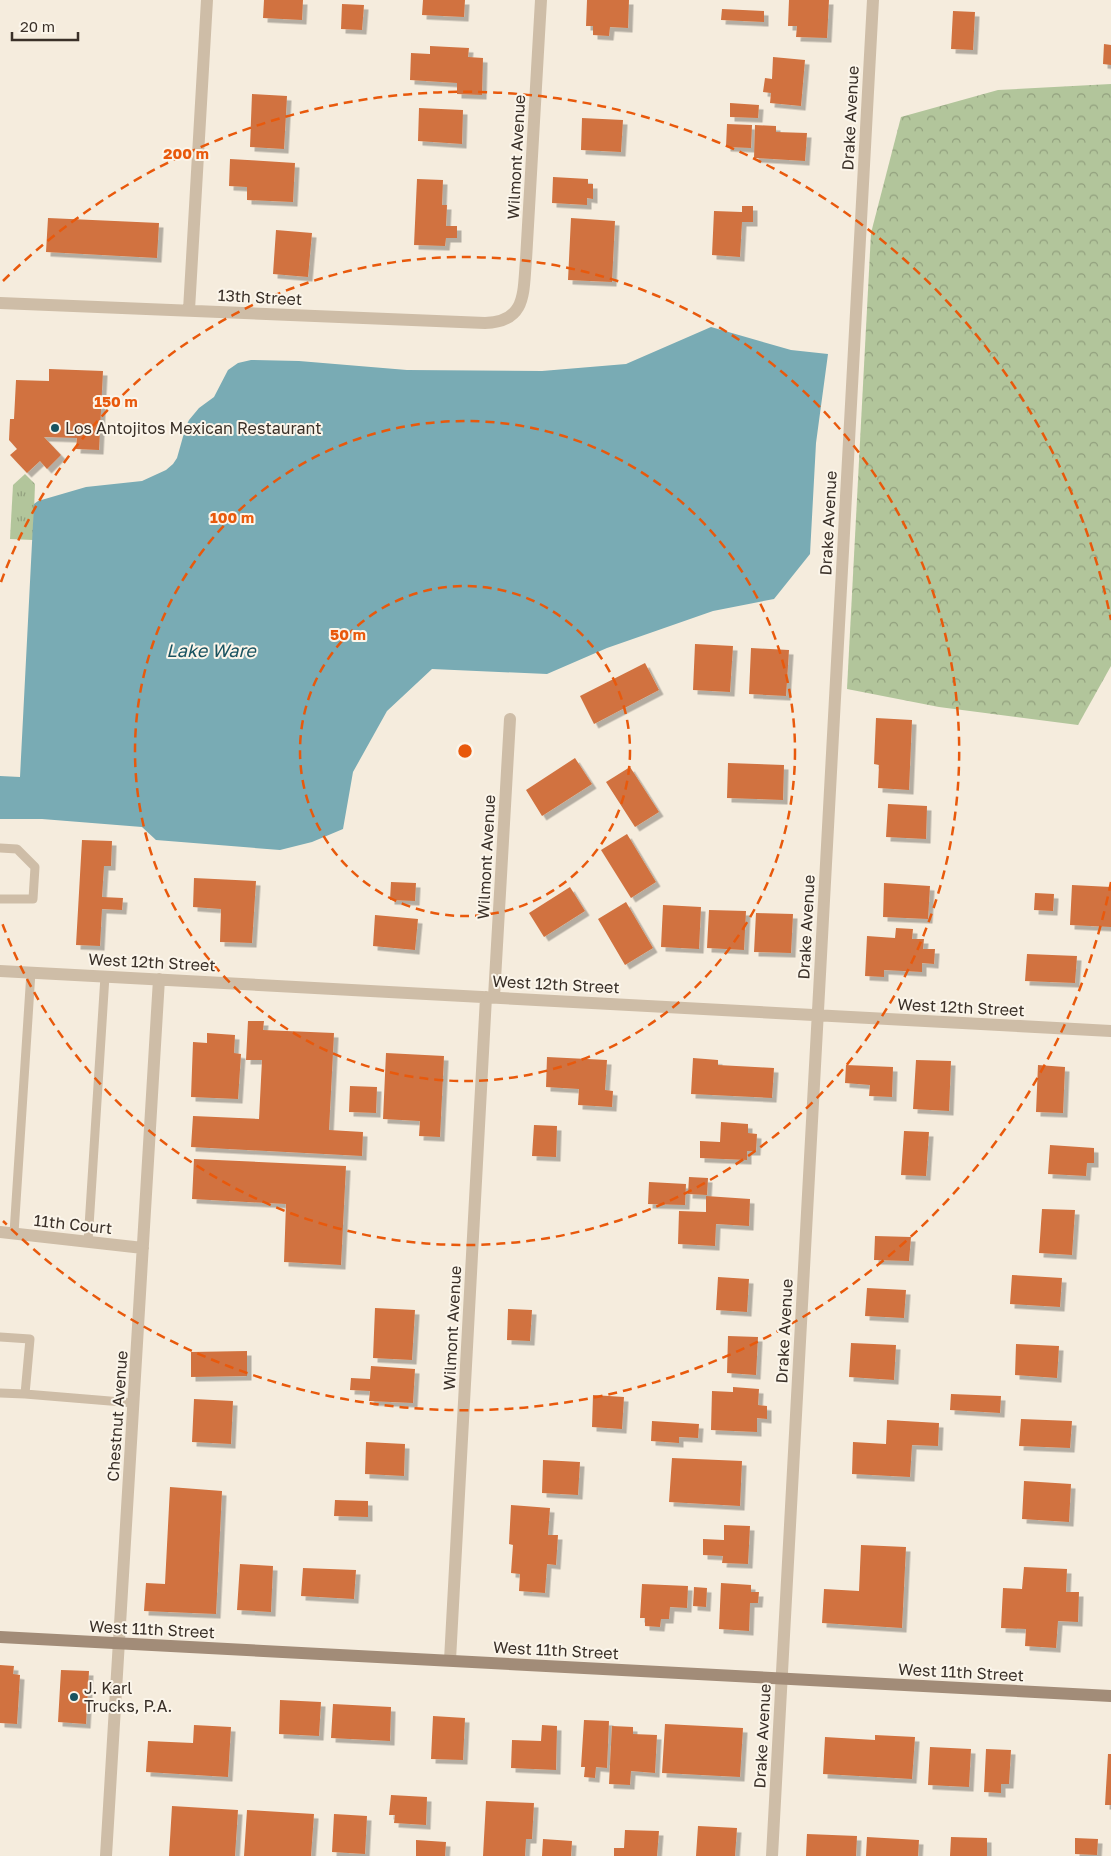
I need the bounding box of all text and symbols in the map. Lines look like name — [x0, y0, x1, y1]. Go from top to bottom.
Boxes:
scale bar — [12, 10, 79, 42]
text: 20 m — [20, 17, 55, 35]
street label: Drake Avenue — [837, 65, 863, 171]
street label: Wilmont Avenue — [503, 94, 529, 220]
text: 200 m — [163, 144, 209, 162]
street label: 13th Street — [217, 285, 303, 309]
text: 150 m — [94, 392, 138, 410]
place label: Los Antojitos Mexican Restaurant — [65, 418, 322, 438]
marker: Los Antojitos Mexican Restaurant — [49, 422, 61, 434]
street label: Drake Avenue — [815, 470, 841, 576]
text: 100 m — [210, 508, 254, 526]
text: 50 m — [330, 625, 366, 643]
water label: Lake Ware — [166, 639, 257, 661]
centre of rings — [456, 742, 474, 760]
street label: Wilmont Avenue — [473, 794, 499, 920]
street label: Drake Avenue — [793, 874, 819, 980]
street label: West 12th Street — [88, 949, 216, 975]
street label: West 12th Street — [492, 971, 620, 997]
street label: West 12th Street — [897, 994, 1025, 1020]
street label: 11th Court — [33, 1210, 113, 1238]
street label: Wilmont Avenue — [439, 1265, 465, 1391]
street label: Drake Avenue — [771, 1278, 797, 1384]
street label: Chestnut Avenue — [102, 1350, 132, 1482]
street label: West 11th Street — [89, 1616, 215, 1642]
street label: West 11th Street — [493, 1637, 619, 1663]
street label: West 11th Street — [898, 1659, 1024, 1685]
place label: J. Karl Trucks, P.A. — [84, 1678, 172, 1716]
street label: Drake Avenue — [749, 1683, 775, 1789]
marker: J. Karl Trucks, P.A. — [68, 1691, 80, 1703]

